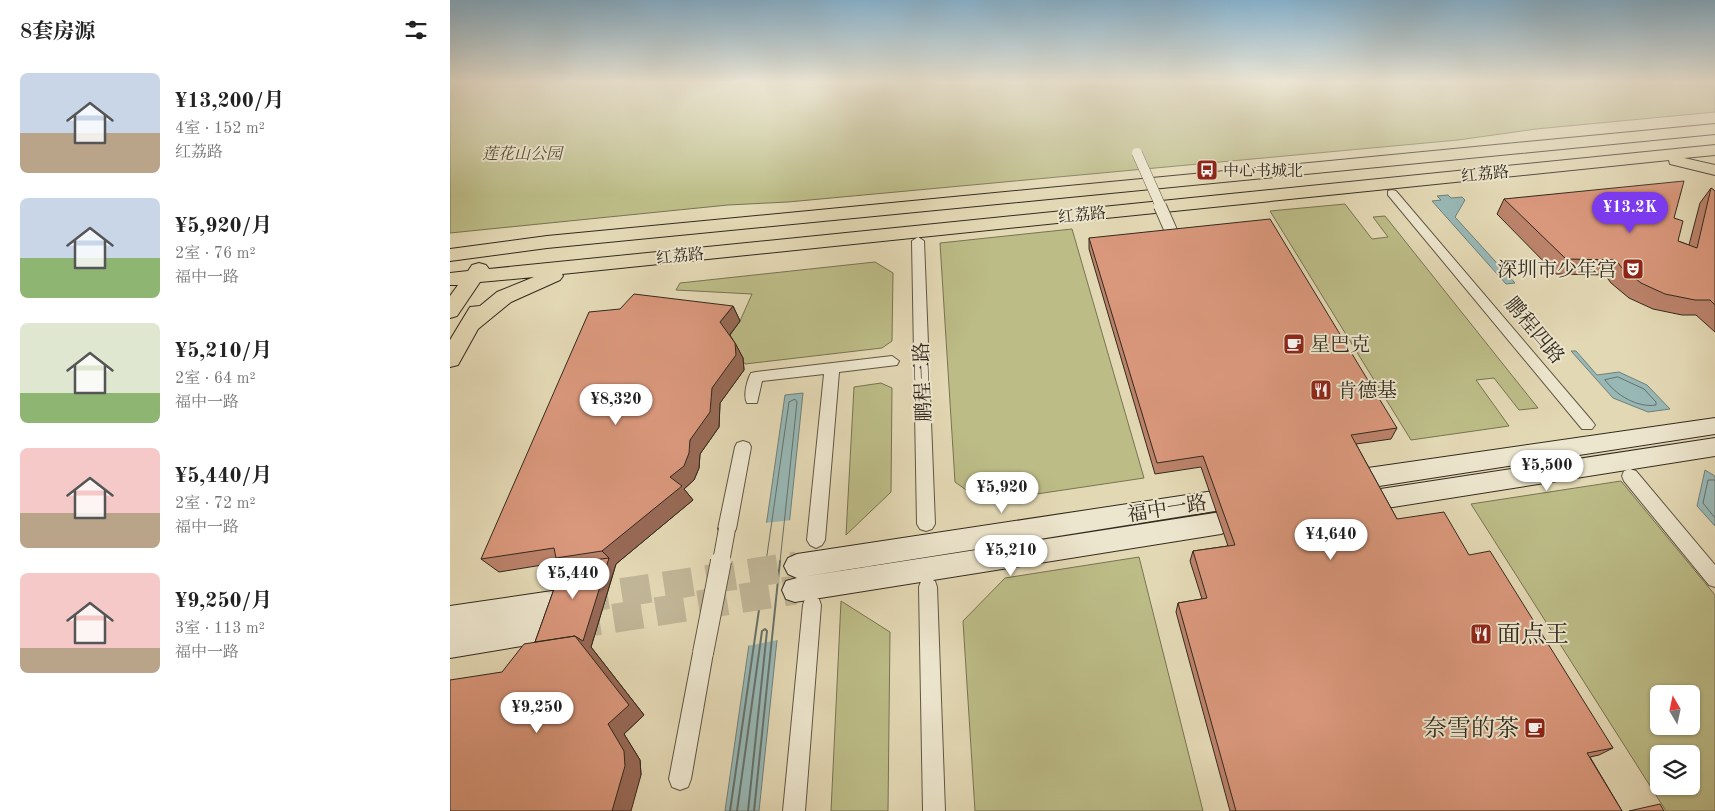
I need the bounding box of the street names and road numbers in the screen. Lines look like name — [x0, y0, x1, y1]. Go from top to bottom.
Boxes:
street label: 红荔路 — [1460, 163, 1510, 185]
street label: 红荔路 — [1057, 204, 1107, 226]
street label: 红荔路 — [655, 245, 705, 267]
street label: 鹏程四路 — [1500, 293, 1568, 368]
street label: 鹏程三路 — [911, 342, 935, 422]
street label: 福中一路 — [1126, 492, 1208, 526]

